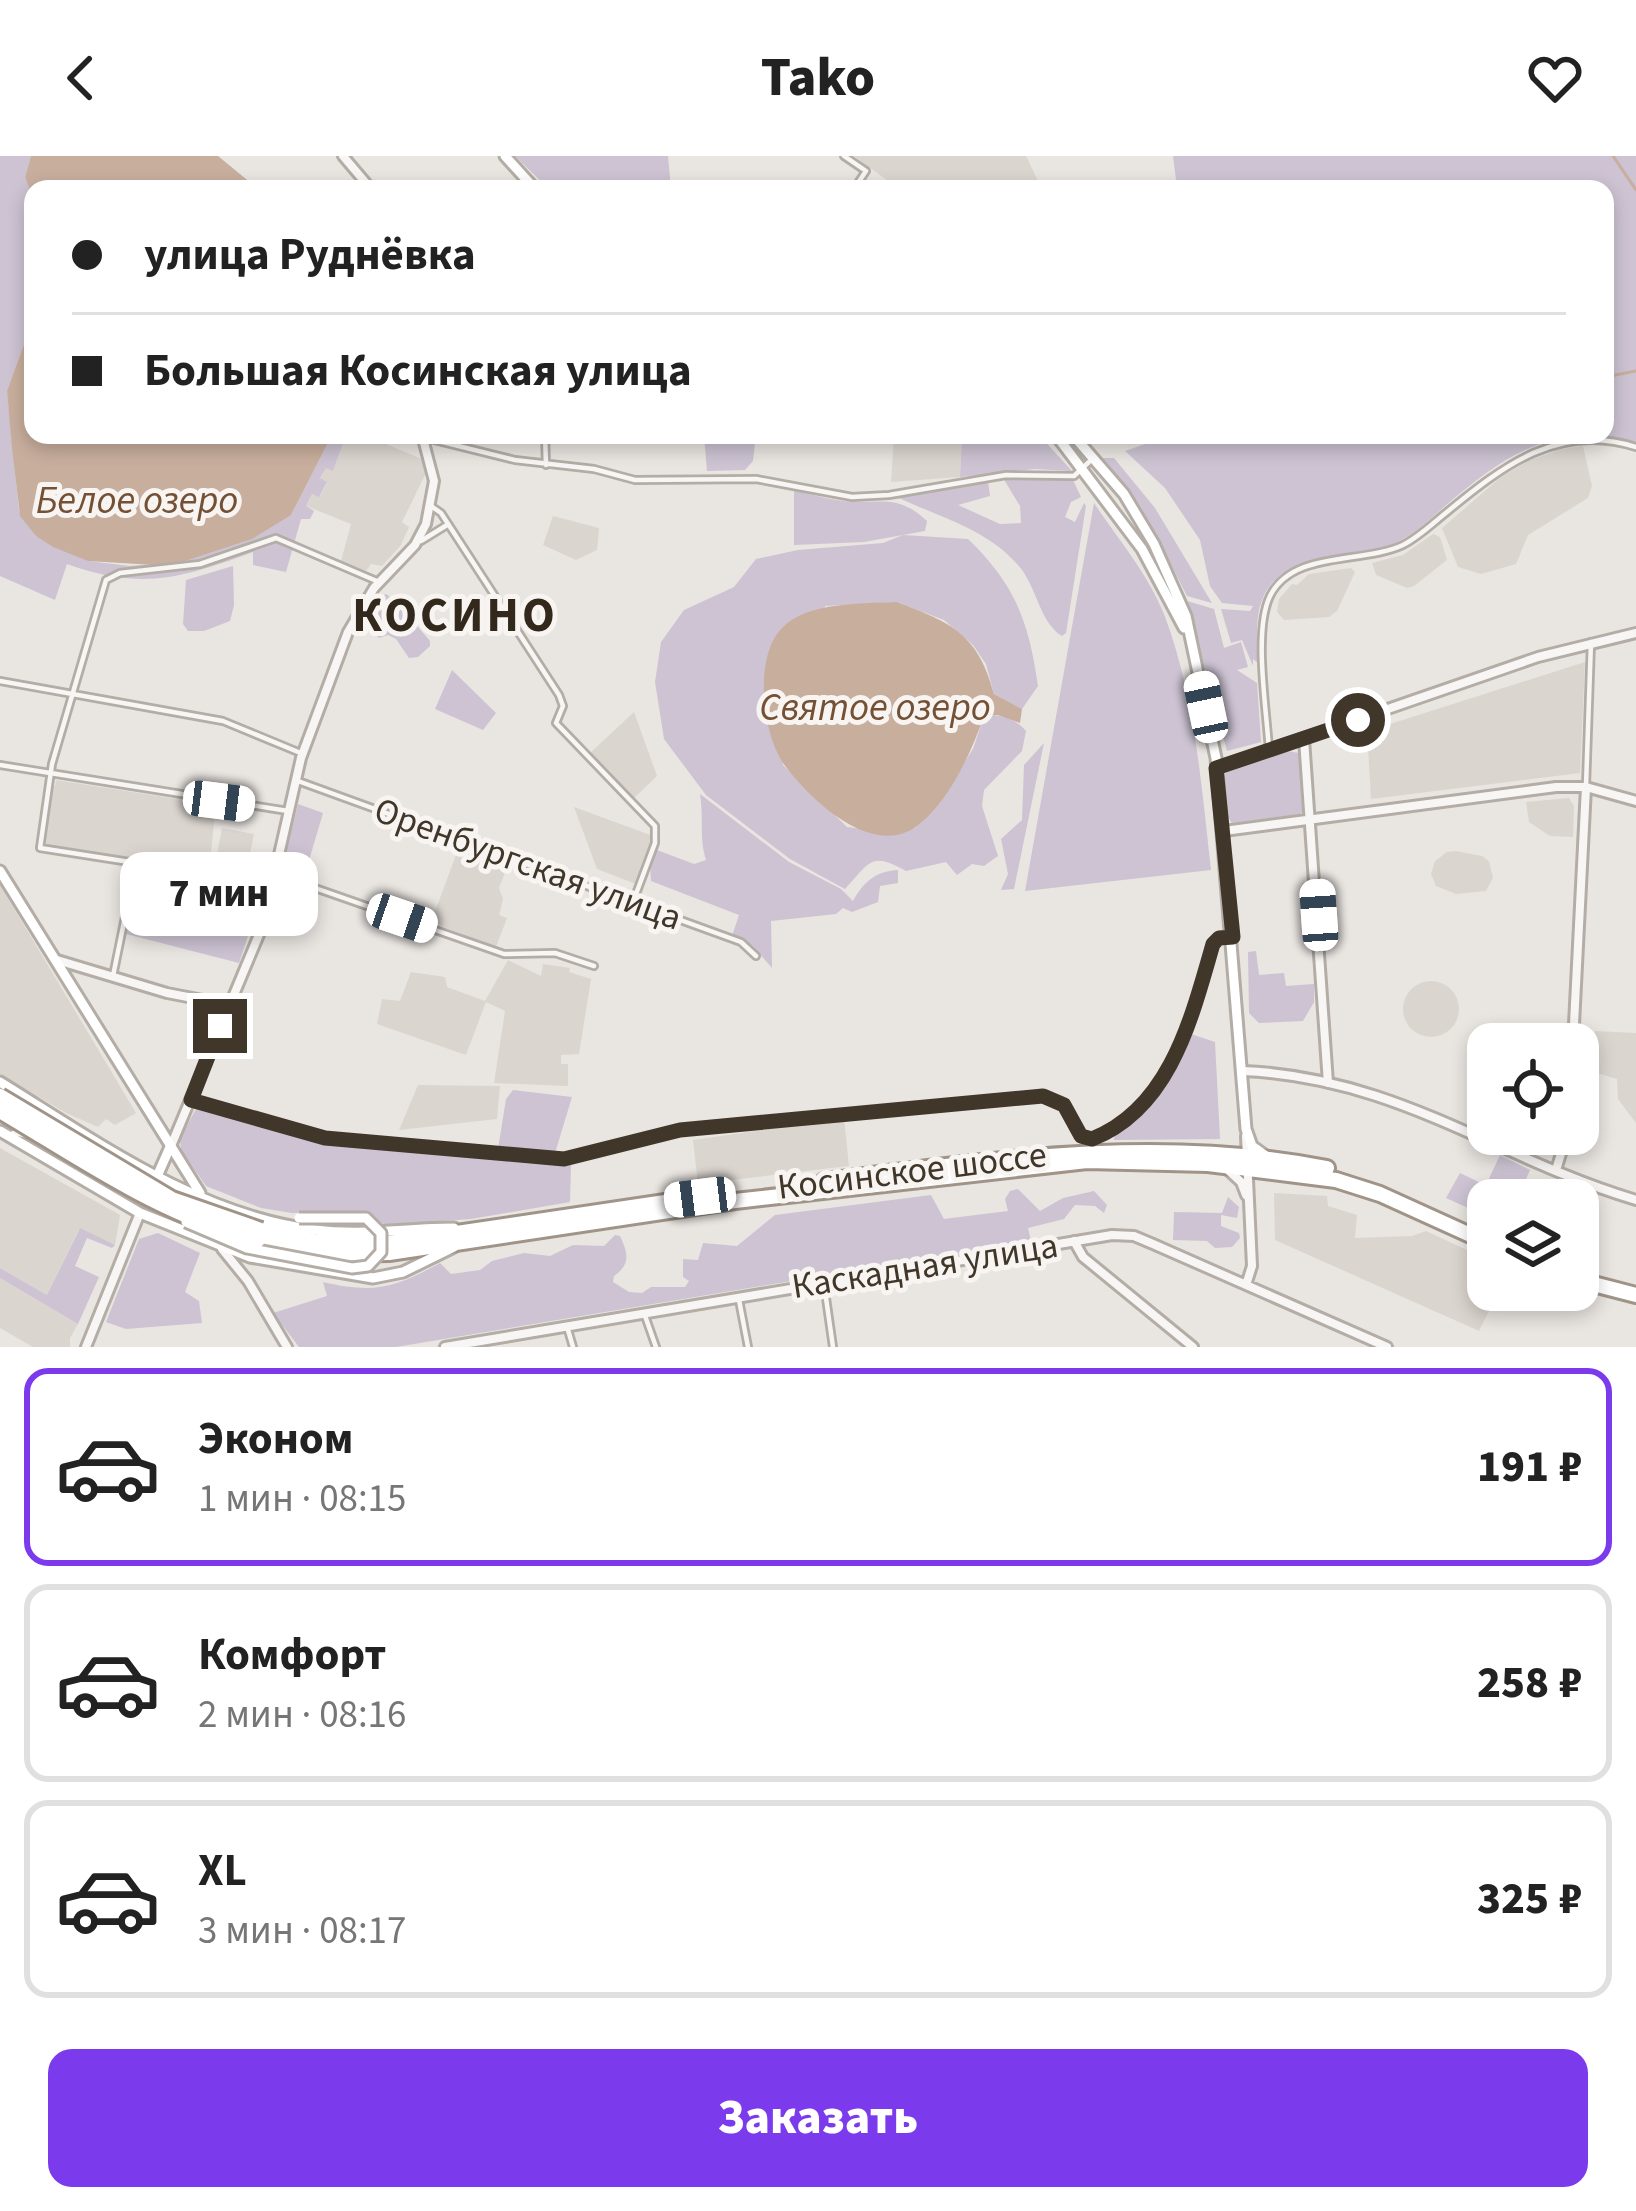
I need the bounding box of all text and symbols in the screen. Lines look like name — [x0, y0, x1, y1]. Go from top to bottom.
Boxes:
text: Tako — [761, 40, 875, 117]
icon: back — [48, 45, 114, 111]
icon: heart — [1522, 45, 1588, 111]
text: улица Руднёвка — [144, 223, 476, 287]
text: Большая Косинская улица — [144, 339, 692, 403]
water label: Белое озеро — [36, 473, 238, 529]
district label: КОСИНО — [352, 582, 558, 650]
car — [1181, 668, 1231, 746]
water label: Святое озеро — [759, 680, 991, 736]
route start — [1331, 693, 1385, 747]
car — [181, 779, 257, 823]
street label: Оренбургская улица — [367, 785, 689, 943]
callout: 7 мин — [121, 852, 319, 936]
text: 7 мин — [169, 866, 269, 922]
car — [1299, 878, 1339, 952]
car — [362, 889, 442, 947]
route end — [193, 999, 247, 1053]
map controls — [1467, 1023, 1599, 1311]
button: locate — [1467, 1023, 1599, 1155]
street label: Косинское шоссе — [774, 1129, 1050, 1213]
car — [662, 1175, 738, 1219]
button: layers — [1467, 1179, 1599, 1311]
street label: Каскадная улица — [788, 1220, 1062, 1312]
text: Эконом — [198, 1407, 354, 1471]
icon: car — [54, 1413, 162, 1521]
text: 191 ₽ — [1477, 1435, 1582, 1499]
text: 1 мин · 08:15 — [198, 1471, 406, 1527]
text: Комфорт — [198, 1623, 386, 1687]
icon: car — [54, 1629, 162, 1737]
text: 258 ₽ — [1477, 1651, 1582, 1715]
text: 2 мин · 08:16 — [198, 1687, 406, 1743]
text: XL — [198, 1839, 247, 1903]
icon: car — [54, 1845, 162, 1953]
text: 325 ₽ — [1477, 1867, 1582, 1931]
text: 3 мин · 08:17 — [198, 1903, 406, 1959]
button: Заказать — [48, 2049, 1588, 2187]

